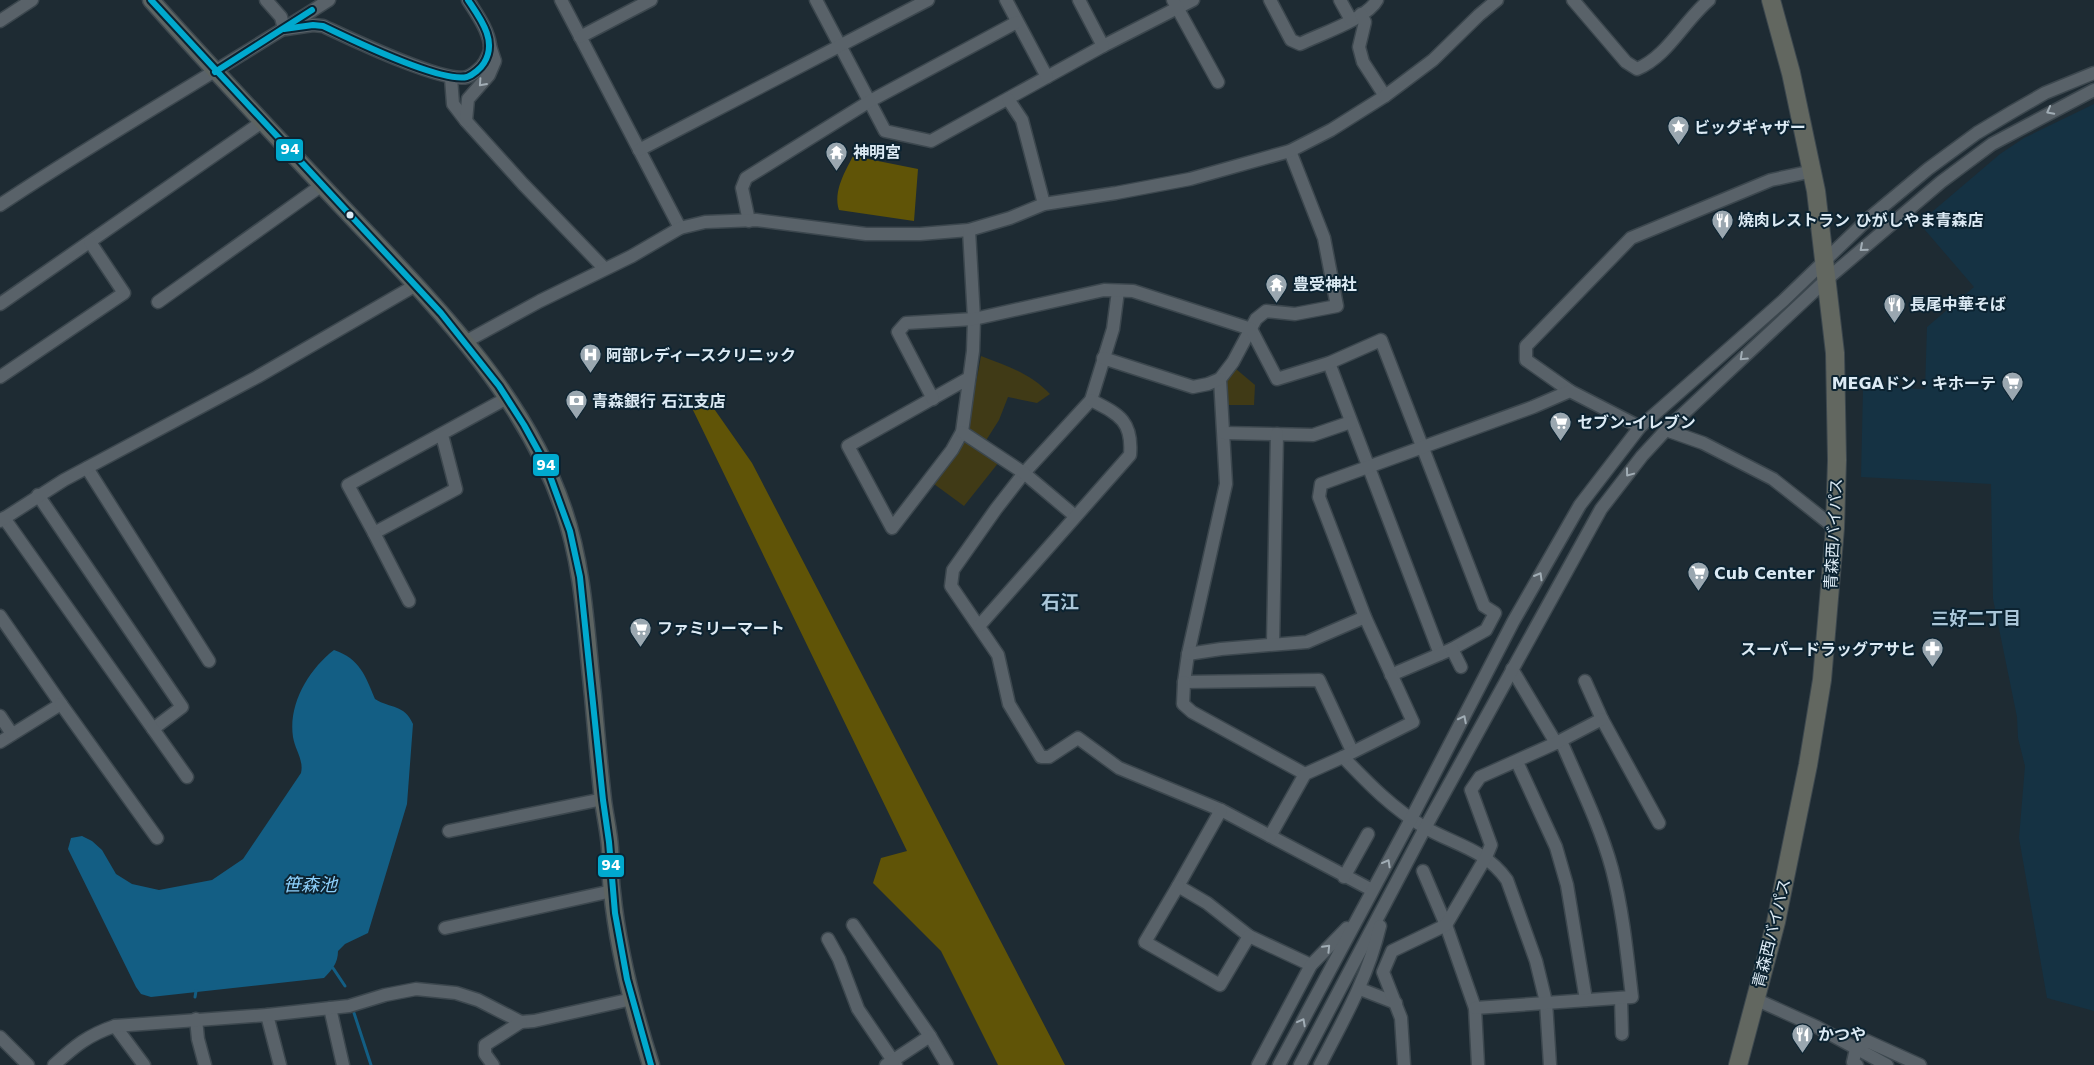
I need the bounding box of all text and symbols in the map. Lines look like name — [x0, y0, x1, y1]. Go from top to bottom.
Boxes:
one-way arrow — [479, 78, 488, 87]
one-way arrow — [2047, 105, 2056, 115]
place icon: ビッグギャザー — [1666, 115, 1690, 146]
place label: ビッグギャザー — [1694, 118, 1806, 137]
line badge: 94 — [275, 138, 304, 162]
temple icon: 神明宮 — [825, 140, 849, 171]
text: 94 — [280, 141, 300, 157]
place label: 神明宮 — [853, 143, 901, 162]
restaurant icon: 焼肉レストラン ひがしやま青森店 — [1710, 208, 1734, 239]
unlabelled marker — [345, 210, 355, 220]
place label: 焼肉レストラン ひがしやま青森店 — [1738, 211, 1983, 230]
one-way arrow — [1860, 242, 1869, 251]
temple icon: 豊受神社 — [1265, 272, 1289, 303]
place label: 豊受神社 — [1293, 275, 1357, 294]
restaurant icon: 長尾中華そば — [1882, 292, 1906, 323]
place label: 長尾中華そば — [1910, 295, 2006, 314]
hospital icon: 阿部レディースクリニック — [578, 343, 602, 374]
place label: 阿部レディースクリニック — [606, 346, 796, 365]
one-way arrow — [1740, 351, 1749, 360]
supermarket icon: MEGAドン・キホーテ — [2000, 371, 2024, 402]
place label: MEGAドン・キホーテ — [1832, 374, 1996, 393]
bank icon: 青森銀行 石江支店 — [564, 389, 588, 420]
place label: 青森銀行 石江支店 — [592, 392, 726, 411]
supermarket icon: セブン-イレブン — [1549, 410, 1573, 441]
place label: セブン-イレブン — [1577, 413, 1696, 432]
line badge: 94 — [532, 453, 560, 477]
text: 94 — [536, 457, 556, 473]
one-way arrow — [1626, 467, 1635, 476]
street label: 青森西バイパス — [1821, 478, 1846, 590]
supermarket icon: Cub Center — [1686, 561, 1710, 592]
place label: Cub Center — [1714, 564, 1815, 583]
one-way arrow — [1533, 572, 1543, 581]
district label: 石江 — [1041, 591, 1079, 613]
district label: 三好二丁目 — [1931, 608, 2021, 629]
supermarket icon: ファミリーマート — [629, 616, 653, 647]
place label: ファミリーマート — [657, 619, 785, 638]
pharmacy icon: スーパードラッグアサヒ — [1920, 637, 1944, 668]
place label: スーパードラッグアサヒ — [1740, 640, 1916, 659]
one-way arrow — [1457, 716, 1467, 725]
line badge: 94 — [597, 854, 625, 878]
text: 94 — [601, 857, 621, 873]
one-way arrow — [1381, 860, 1391, 869]
water label: 笹森池 — [283, 874, 339, 895]
street label: 青森西バイパス — [1749, 877, 1794, 990]
one-way arrow — [1321, 945, 1330, 954]
one-way arrow — [1296, 1018, 1306, 1027]
restaurant icon: かつや — [1790, 1022, 1814, 1053]
place label: かつや — [1818, 1025, 1866, 1044]

